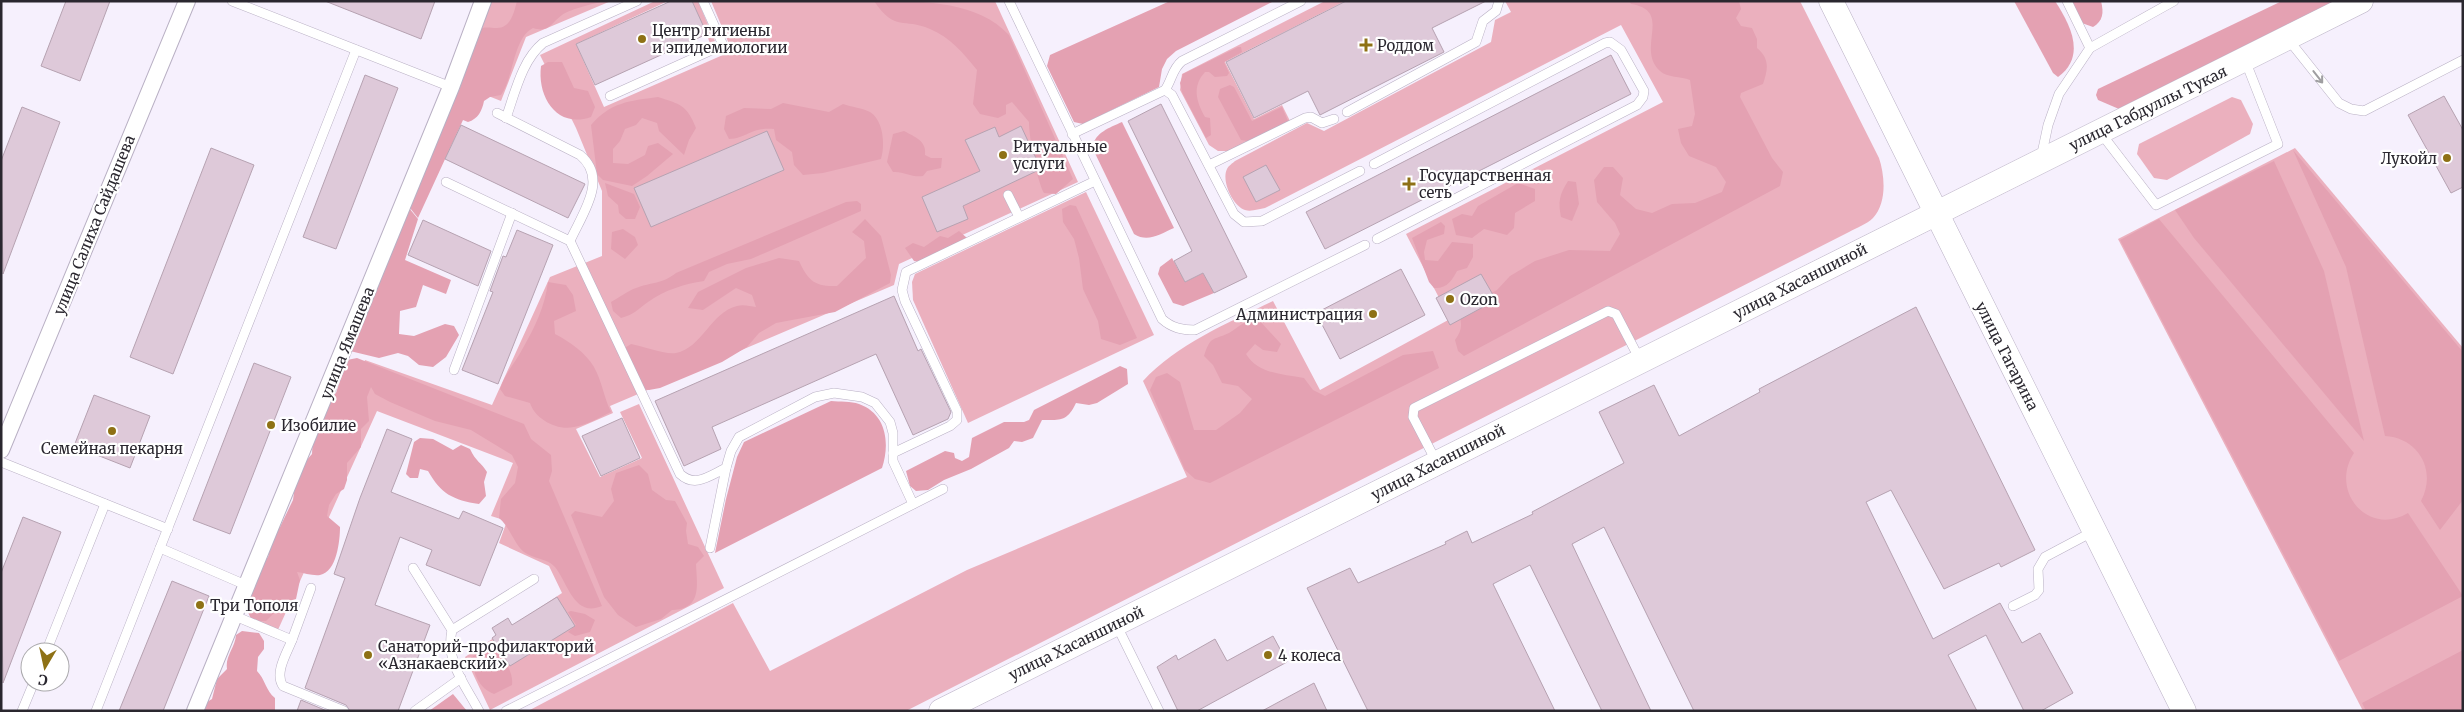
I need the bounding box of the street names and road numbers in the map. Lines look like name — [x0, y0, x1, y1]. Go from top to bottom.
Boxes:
street label: улица Габдуллы Тукая — [2066, 61, 2230, 155]
street label: улица Салиха Сайдашева — [49, 132, 139, 318]
street label: улица Хасаншиной — [1730, 239, 1870, 323]
street label: улица Ямашева — [316, 284, 378, 402]
street label: улица Гагарина — [1971, 298, 2043, 414]
street label: улица Хасаншиной — [1368, 420, 1508, 504]
street label: улица Хасаншиной — [1005, 602, 1147, 684]

